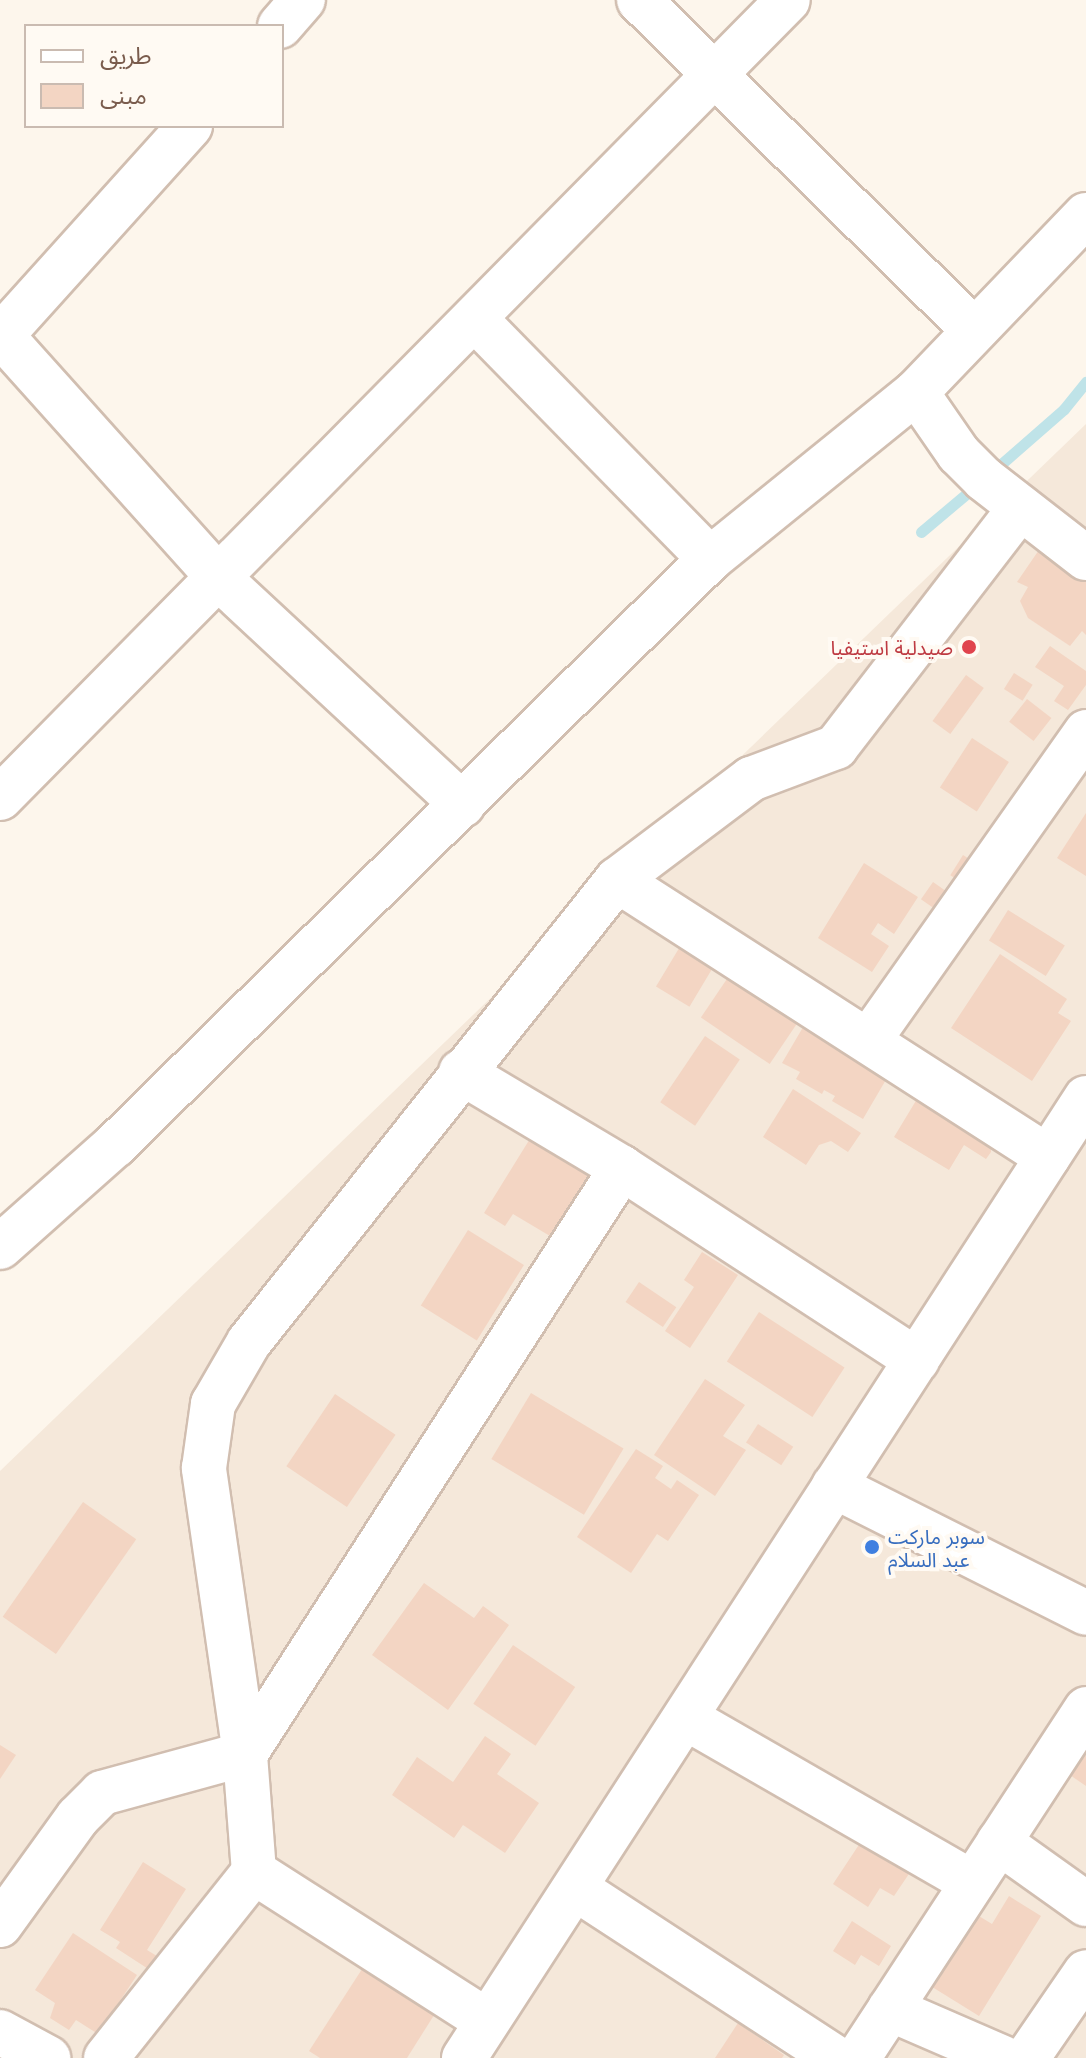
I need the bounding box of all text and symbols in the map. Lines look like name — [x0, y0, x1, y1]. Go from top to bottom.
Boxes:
legend — [24, 24, 284, 128]
text: طريق — [100, 40, 152, 70]
text: مبنى — [100, 80, 147, 110]
place label: صيدلية استيفيا — [830, 635, 953, 659]
marker: صيدلية استيفيا — [960, 638, 978, 656]
place label: سوبر ماركت عبد السلام — [888, 1524, 985, 1571]
marker: سوبر ماركت عبد السلام — [863, 1538, 881, 1556]

